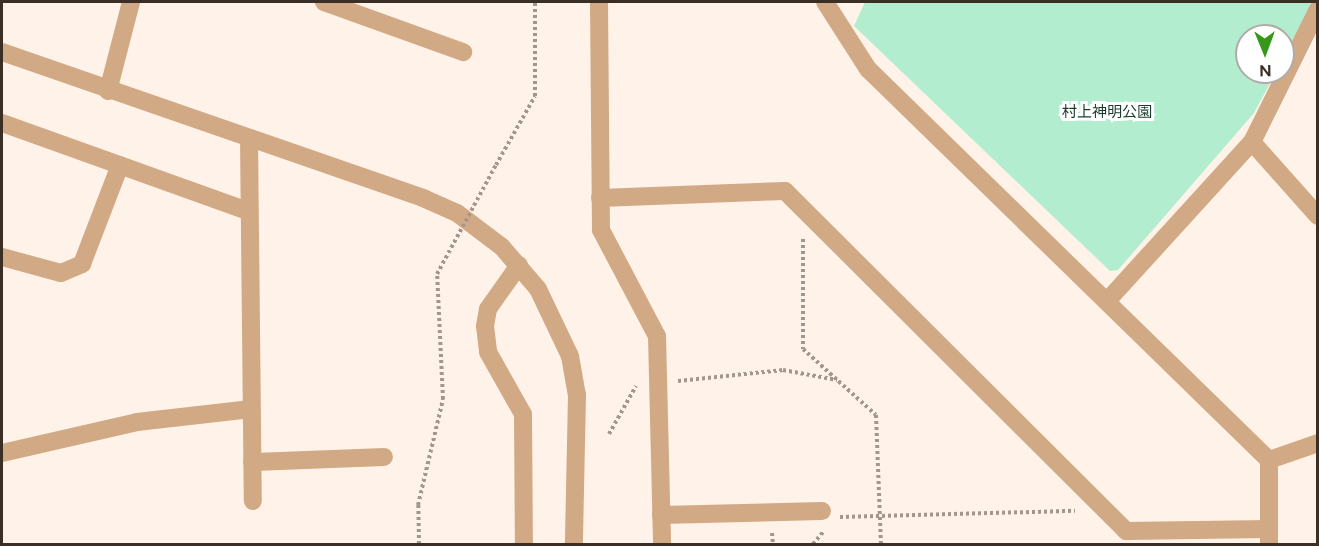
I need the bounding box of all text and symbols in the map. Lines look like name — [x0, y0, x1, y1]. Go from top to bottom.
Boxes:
north arrow — [1235, 24, 1295, 84]
text: N — [1259, 61, 1272, 80]
park label: 村上神明公園 — [1062, 104, 1152, 122]

